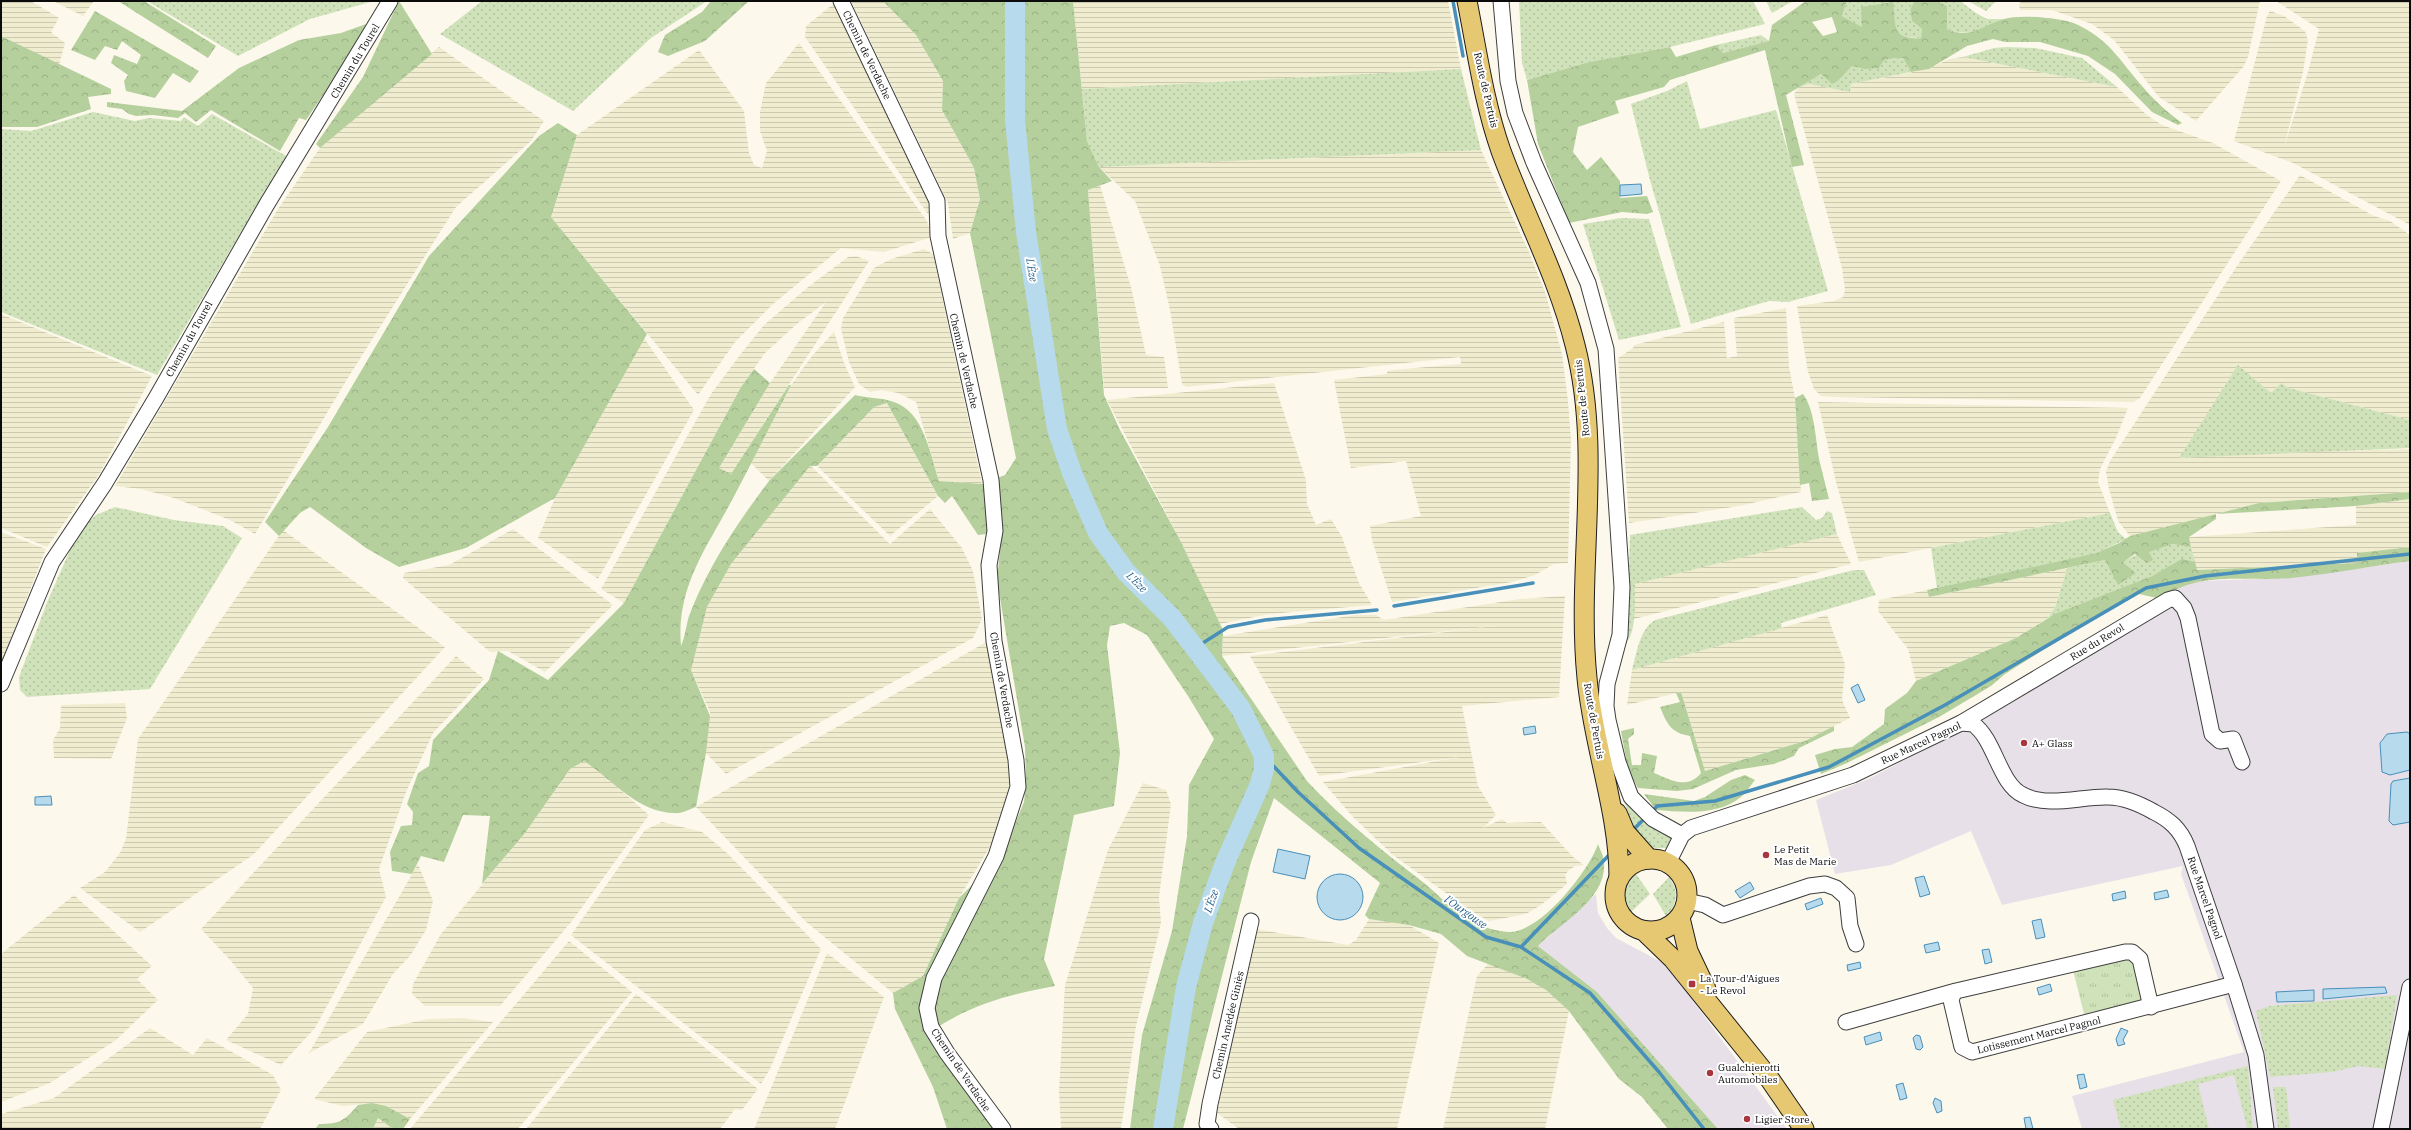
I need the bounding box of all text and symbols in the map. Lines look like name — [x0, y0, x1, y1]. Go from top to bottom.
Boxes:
street label: Chemin de Verdache — [840, 8, 894, 102]
street label: Chemin du Tourel — [328, 21, 382, 101]
street label: Route de Pertuis — [1471, 51, 1501, 129]
water label: L'Èze — [1023, 256, 1041, 283]
street label: Chemin du Tourel — [163, 299, 215, 379]
street label: Chemin de Verdache — [947, 312, 981, 410]
street label: Route de Pertuis — [1571, 359, 1592, 437]
water label: L'Èze — [1123, 568, 1150, 595]
street label: Rue du Revol — [2068, 621, 2126, 663]
street label: Chemin de Verdache — [987, 631, 1017, 729]
street label: Route de Pertuis — [1581, 682, 1607, 760]
street label: Rue Marcel Pagnol — [1879, 719, 1963, 767]
place label: A+ Glass — [2032, 737, 2073, 750]
marker: A+ Glass — [2019, 738, 2029, 748]
place label: Le Petit Mas de Marie — [1774, 843, 1836, 868]
marker: Le Petit Mas de Marie — [1761, 850, 1771, 860]
street label: Rue Marcel Pagnol — [2185, 855, 2225, 941]
water label: L'Èze — [1200, 887, 1222, 915]
water label: l'Ourgouse — [1442, 892, 1490, 932]
street label: Chemin Amédée Giniès — [1209, 970, 1247, 1080]
place label: La Tour-d'Aigues - Le Revol — [1700, 972, 1780, 997]
marker: La Tour-d'Aigues - Le Revol — [1687, 979, 1697, 989]
street label: Lotissement Marcel Pagnol — [1976, 1013, 2102, 1057]
street label: Chemin de Verdache — [928, 1026, 994, 1114]
place label: Gualchierotti Automobiles — [1718, 1061, 1780, 1086]
marker: Gualchierotti Automobiles — [1705, 1068, 1715, 1078]
place label: Ligier Store — [1755, 1113, 1810, 1126]
marker: Ligier Store — [1742, 1114, 1752, 1124]

